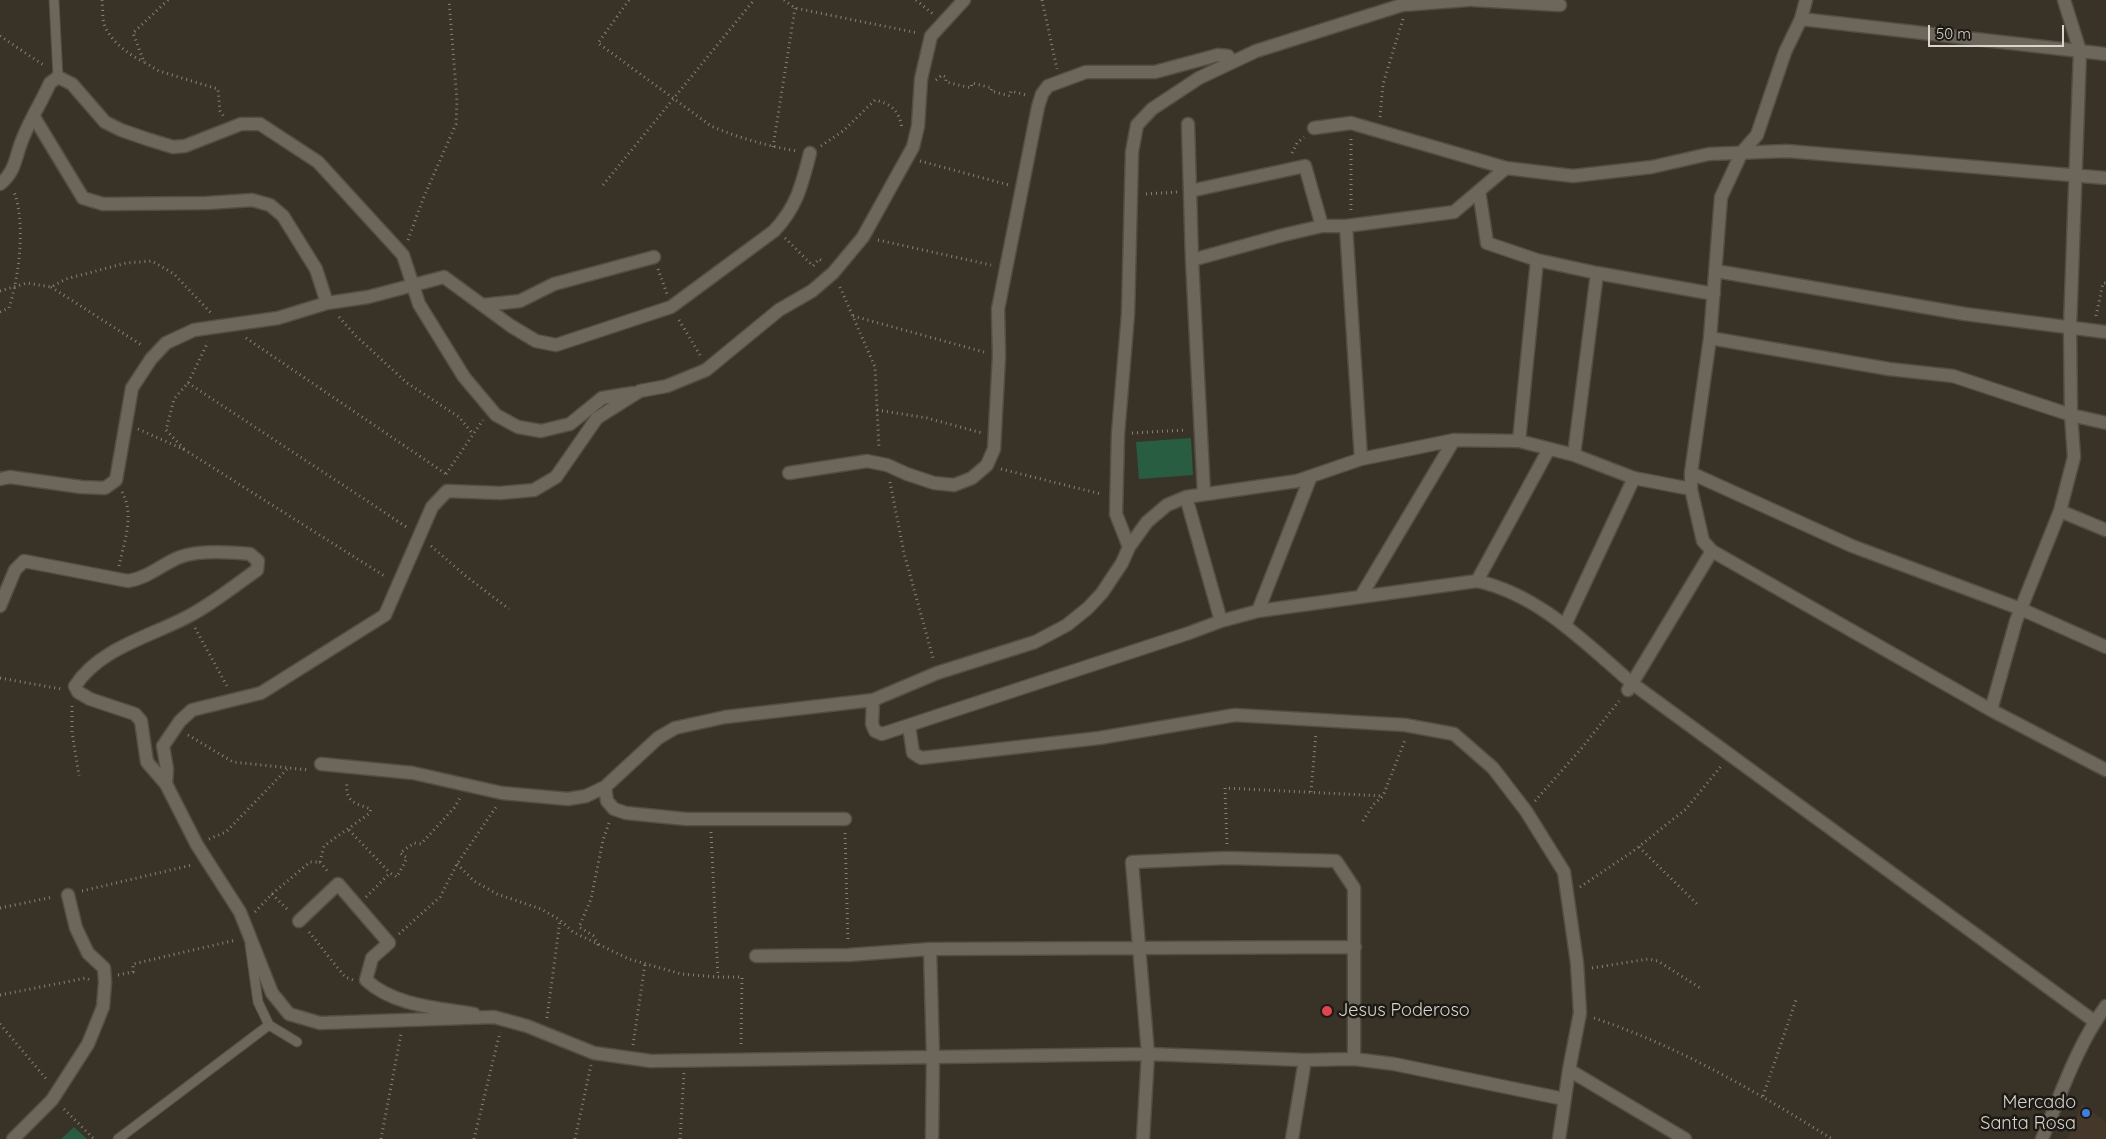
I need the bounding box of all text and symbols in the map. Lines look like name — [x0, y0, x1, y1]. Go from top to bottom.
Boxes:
scale bar — [1931, 15, 2067, 47]
text: 50 m — [1936, 24, 1971, 43]
place label: Jesus Poderoso — [1338, 1000, 1470, 1022]
marker: Jesus Poderoso — [1320, 1004, 1334, 1018]
place label: Mercado Santa Rosa — [1980, 1092, 2076, 1134]
marker: Mercado Santa Rosa — [2080, 1107, 2092, 1119]

